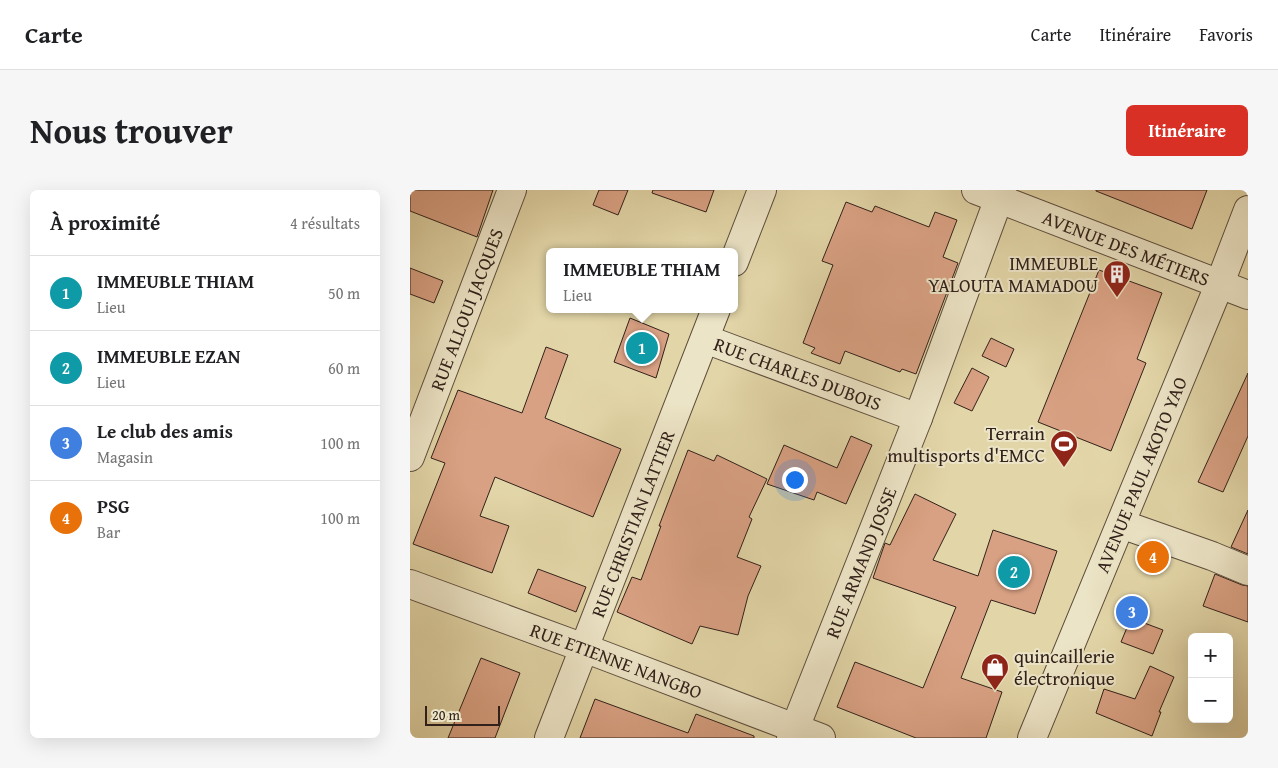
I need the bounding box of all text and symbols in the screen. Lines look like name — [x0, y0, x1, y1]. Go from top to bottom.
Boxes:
text: Carte — [25, 17, 83, 52]
text: Carte — [1031, 21, 1071, 48]
text: Itinéraire — [1099, 21, 1171, 48]
text: Favoris — [1199, 21, 1253, 48]
text: Nous trouver — [30, 105, 233, 156]
button: Itinéraire — [1126, 105, 1248, 156]
street label: AVENUE DES MÉTIERS — [1039, 203, 1214, 293]
text: À proximité — [50, 207, 160, 238]
text: 4 résultats — [290, 211, 360, 235]
street label: RUE ALLOUI JACQUES — [423, 224, 510, 395]
popup — [546, 248, 738, 313]
place label: IMMEUBLE YALOUTA MAMADOU — [928, 249, 1098, 299]
text: IMMEUBLE THIAM — [563, 255, 721, 283]
building icon: IMMEUBLE YALOUTA MAMADOU — [1102, 259, 1132, 298]
text: IMMEUBLE THIAM — [97, 267, 254, 295]
text: 1 — [62, 281, 70, 305]
text: 50 m — [328, 281, 360, 305]
text: Lieu — [563, 283, 592, 307]
text: Lieu — [97, 295, 125, 319]
pin: 1 — [626, 329, 658, 367]
street label: RUE CHARLES DUBOIS — [710, 330, 885, 417]
text: IMMEUBLE EZAN — [97, 342, 241, 370]
text: 2 — [62, 356, 70, 380]
text: 60 m — [328, 356, 360, 380]
text: Lieu — [97, 370, 125, 394]
street label: AVENUE PAUL AKOTO YAO — [1088, 372, 1194, 577]
text: Le club des amis — [97, 417, 233, 445]
place label: Terrain multisports d'EMCC — [887, 419, 1045, 469]
street label: RUE CHRISTIAN LATTIER — [583, 426, 682, 621]
sports icon: Terrain multisports d'EMCC — [1049, 429, 1079, 468]
text: 3 — [62, 431, 70, 455]
text: 100 m — [320, 431, 360, 455]
text: Magasin — [97, 445, 153, 469]
your location — [782, 467, 808, 493]
street label: RUE ARMAND JOSSE — [818, 482, 904, 642]
text: PSG — [97, 492, 130, 520]
text: 4 — [62, 506, 70, 530]
text: 100 m — [320, 506, 360, 530]
text: Bar — [97, 520, 120, 544]
pin: 4 — [1137, 538, 1169, 576]
pin: 2 — [998, 553, 1030, 591]
pin: 3 — [1116, 593, 1148, 631]
street label: RUE ETIENNE NANGBO — [526, 615, 706, 706]
map controls — [1188, 633, 1233, 723]
button: + — [1188, 633, 1233, 678]
place label: quincaillerie électronique — [1014, 642, 1115, 692]
shop icon: quincaillerie électronique — [980, 652, 1010, 691]
button: − — [1188, 678, 1233, 723]
scale bar — [425, 703, 500, 726]
text: 20 m — [432, 705, 460, 725]

